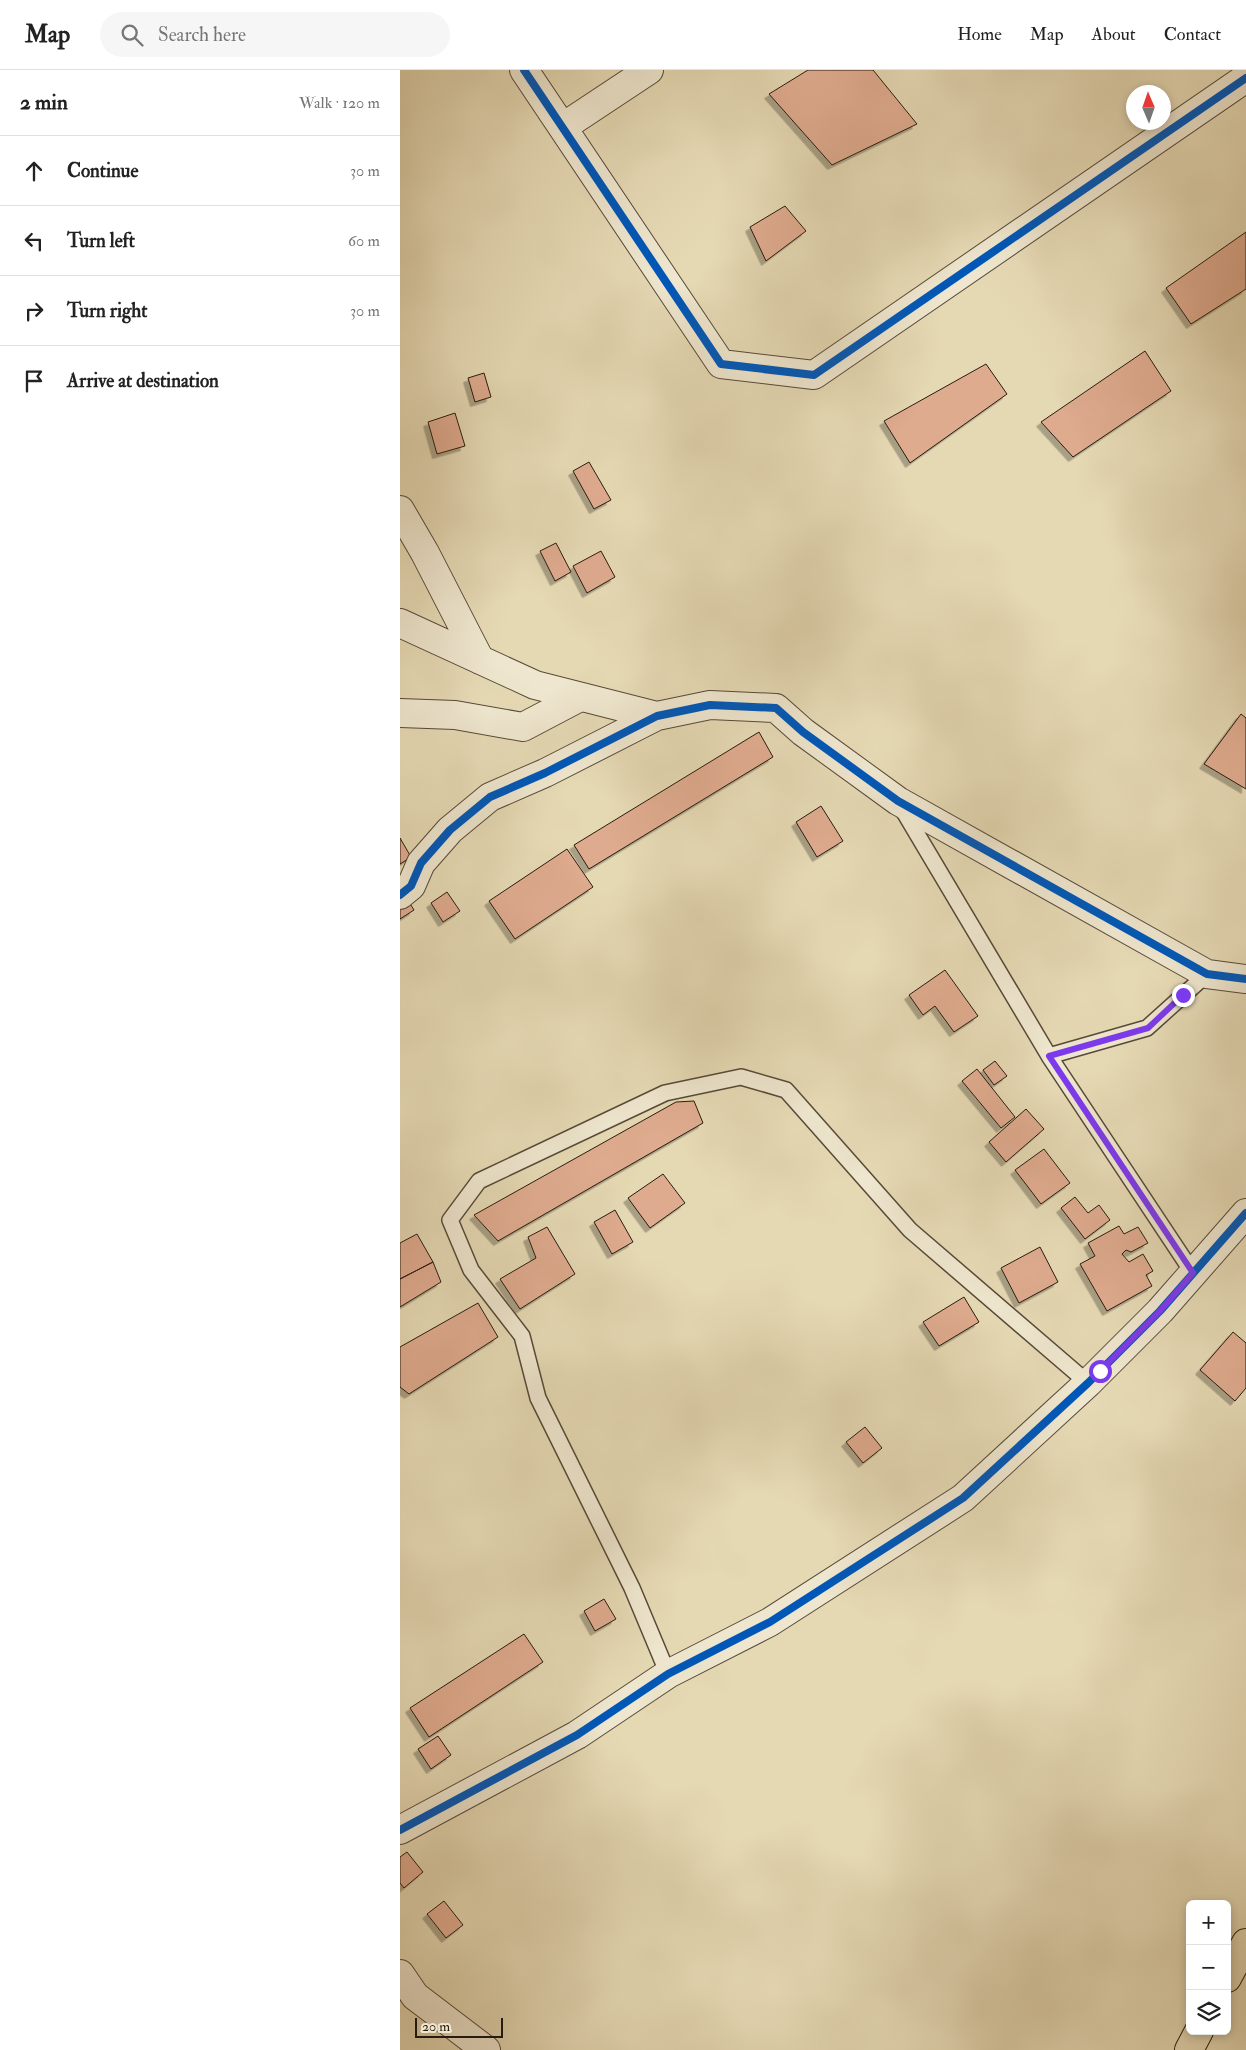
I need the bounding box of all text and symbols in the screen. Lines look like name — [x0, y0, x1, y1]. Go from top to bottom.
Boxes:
search box — [100, 12, 450, 57]
text: Map — [25, 19, 70, 50]
icon: search — [118, 21, 146, 49]
text: Search here — [158, 23, 246, 47]
text: Home — [957, 23, 1002, 46]
text: Map — [1030, 23, 1064, 46]
text: About — [1092, 23, 1136, 46]
text: Contact — [1164, 23, 1221, 46]
north arrow — [1126, 85, 1171, 130]
text: 2 min — [20, 89, 68, 116]
text: Walk · 120 m — [299, 93, 380, 113]
icon: ahead — [20, 157, 48, 185]
text: Continue — [67, 159, 138, 183]
text: 30 m — [350, 161, 380, 181]
icon: left — [20, 227, 48, 255]
text: Turn left — [67, 229, 135, 253]
text: 60 m — [348, 231, 380, 251]
icon: right — [20, 297, 48, 325]
text: Turn right — [67, 299, 147, 323]
text: 30 m — [350, 301, 380, 321]
icon: arrive — [20, 367, 48, 395]
text: Arrive at destination — [67, 369, 219, 393]
route end — [1172, 984, 1195, 1007]
route start — [1089, 1360, 1112, 1383]
map controls — [1186, 1900, 1231, 2035]
button: + — [1186, 1900, 1231, 1945]
button: − — [1186, 1945, 1231, 1990]
button: layers — [1186, 1990, 1231, 2035]
scale bar — [415, 2015, 502, 2038]
text: 20 m — [422, 2018, 450, 2035]

